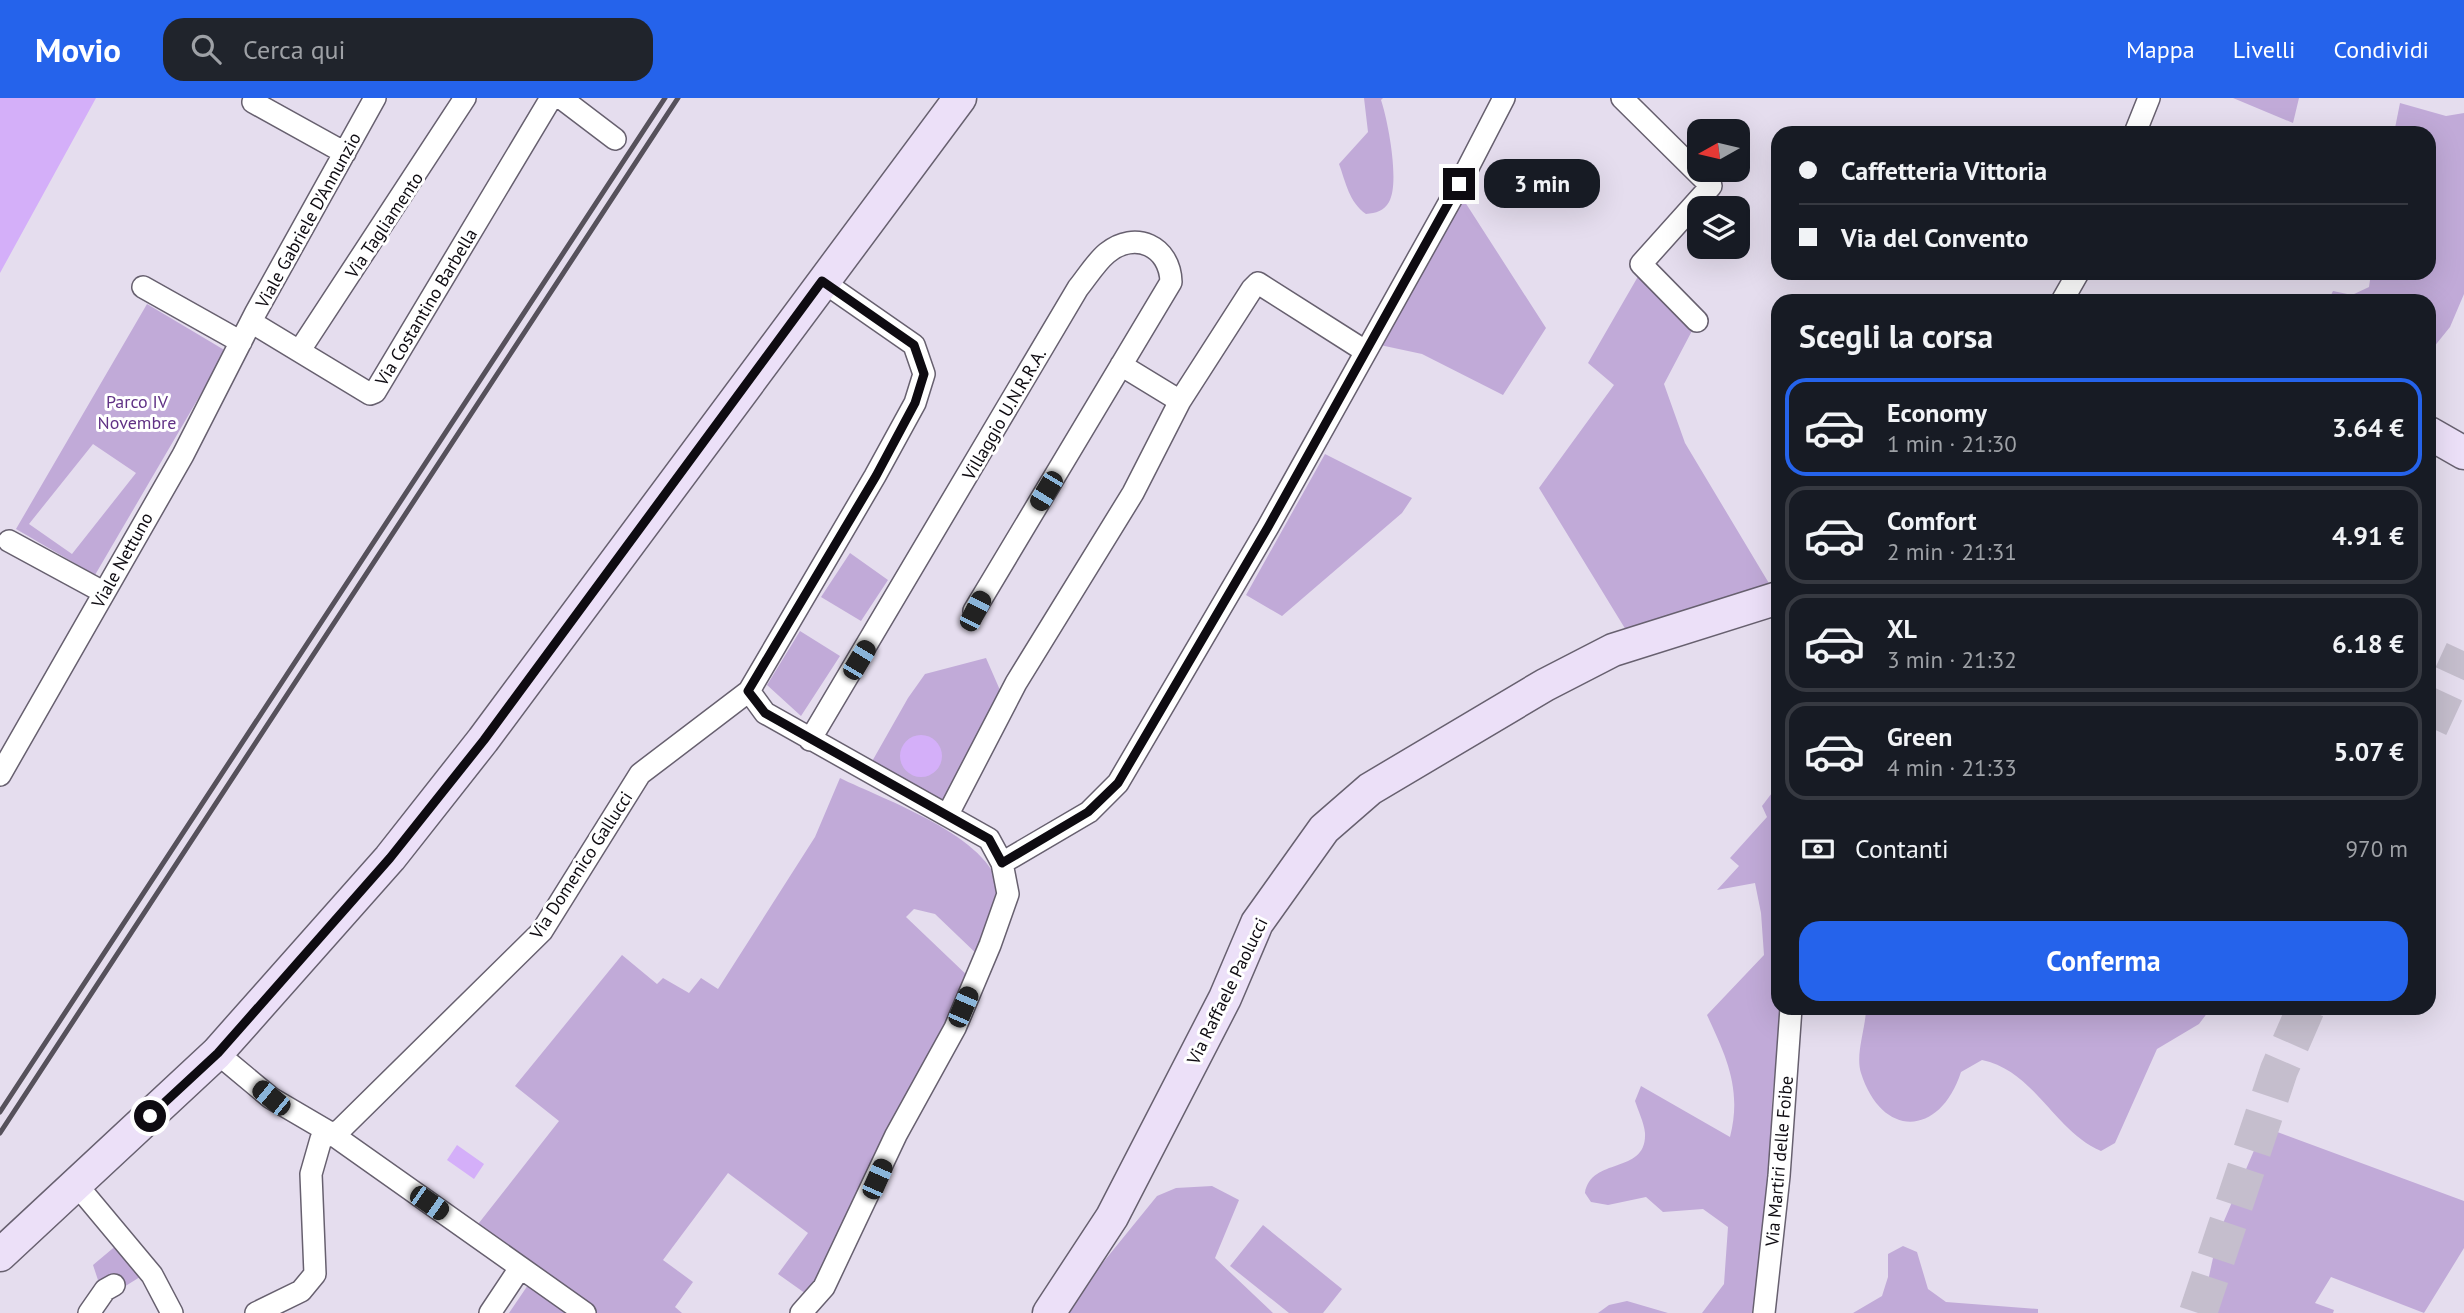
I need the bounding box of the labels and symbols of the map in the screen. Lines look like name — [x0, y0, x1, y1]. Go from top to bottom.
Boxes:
north arrow — [1687, 119, 1750, 182]
street label: Viale Gabriele D'Annunzio — [250, 128, 366, 313]
callout: 3 min — [1484, 160, 1599, 208]
street label: Via Tagliamento — [339, 168, 428, 283]
route end — [1443, 168, 1475, 200]
street label: Via Costantino Barbella — [369, 224, 482, 391]
street label: Villaggio U.N.R.R.A. — [956, 344, 1051, 485]
park label: Parco IV Novembre — [98, 390, 176, 434]
car — [1027, 468, 1066, 514]
street label: Viale Nettuno — [86, 508, 158, 613]
car — [957, 588, 994, 634]
car — [840, 637, 879, 683]
street label: Via Domenico Gallucci — [524, 787, 637, 944]
street label: Via Raffaele Paolucci — [1181, 914, 1273, 1069]
car — [946, 984, 981, 1030]
street label: Via Martiri delle Foibe — [1760, 1075, 1798, 1248]
car — [249, 1077, 294, 1119]
route start — [134, 1100, 166, 1132]
car — [859, 1156, 896, 1202]
car — [406, 1182, 453, 1224]

